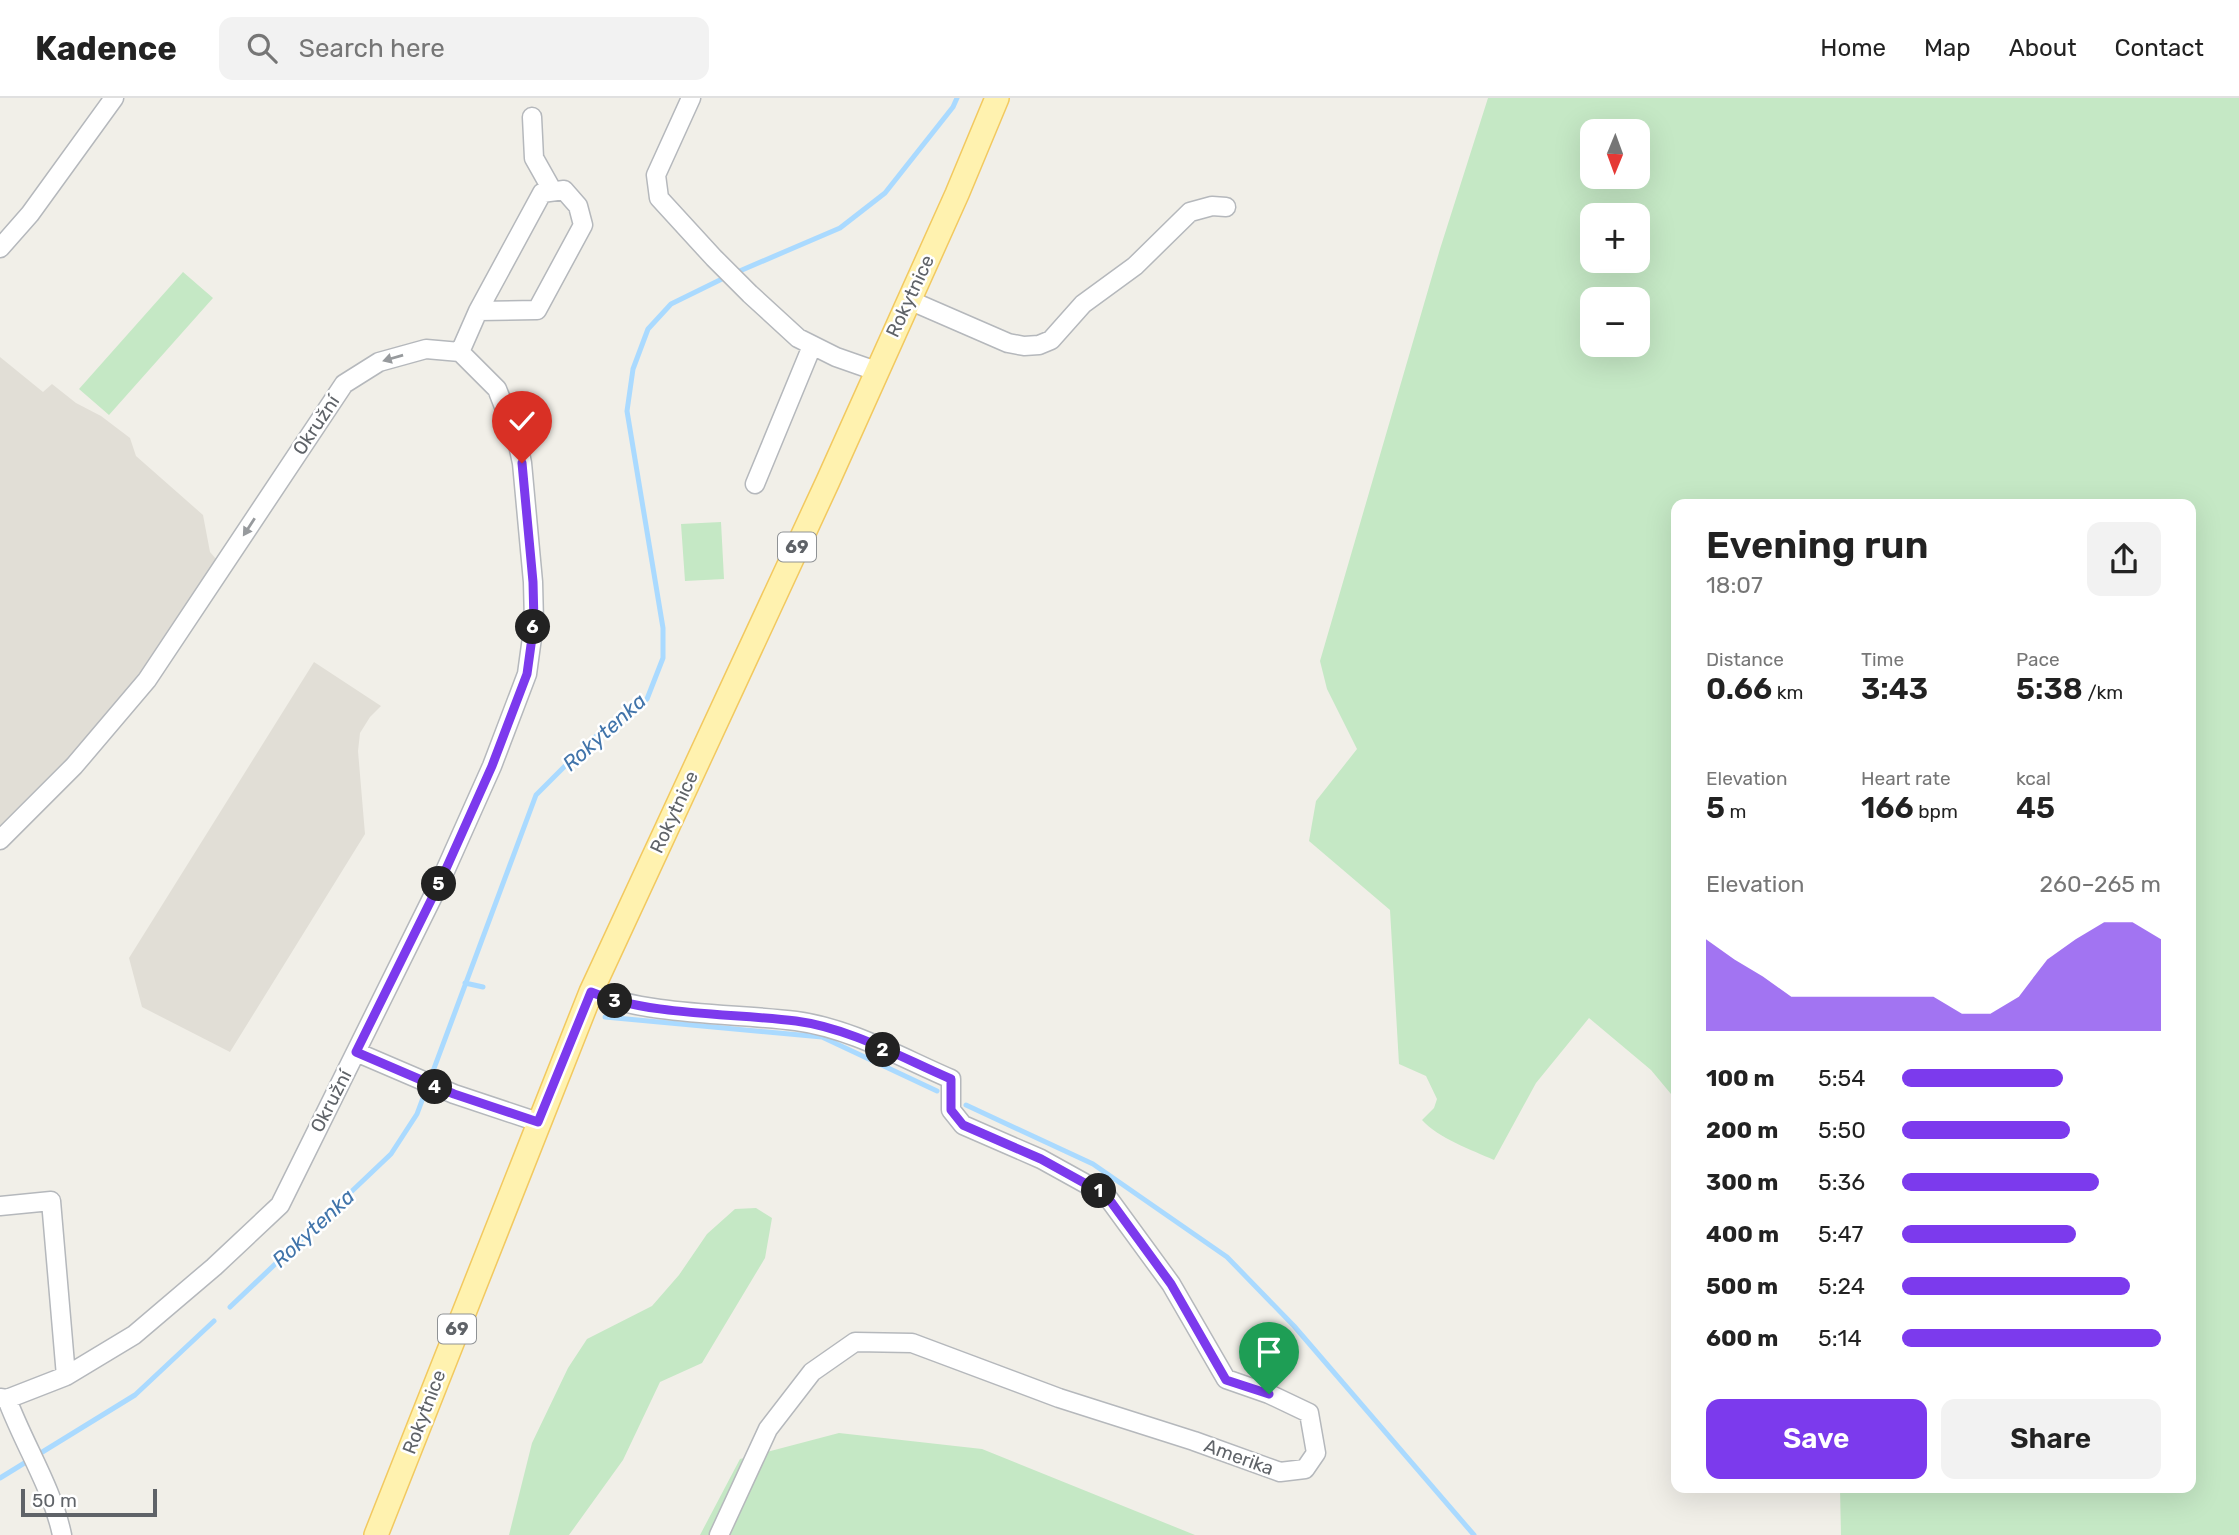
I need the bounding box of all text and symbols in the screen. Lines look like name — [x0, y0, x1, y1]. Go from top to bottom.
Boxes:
search box — [219, 17, 709, 80]
text: Kadence — [35, 29, 177, 68]
icon: search — [243, 29, 281, 67]
text: Search here — [299, 33, 445, 64]
text: Home — [1820, 34, 1886, 62]
text: Map — [1924, 34, 1971, 62]
text: About — [2009, 34, 2077, 62]
text: Contact — [2115, 34, 2204, 62]
north arrow — [1580, 119, 1650, 189]
map controls — [1580, 119, 1650, 357]
button: + — [1580, 203, 1650, 273]
street label: Rokytnice — [881, 251, 939, 341]
button: − — [1580, 287, 1650, 357]
one-way arrow — [383, 353, 404, 363]
street label: Okružní — [288, 390, 345, 459]
pin — [492, 391, 552, 463]
icon: check — [503, 402, 541, 440]
one-way arrow — [243, 517, 256, 536]
text: Evening run — [1706, 522, 1929, 568]
button: share — [2087, 522, 2161, 596]
road number: 69 — [778, 532, 816, 561]
text: 18:07 — [1706, 571, 1763, 599]
pin: 6 — [516, 610, 550, 644]
text: 6 — [526, 615, 539, 638]
text: Distance — [1706, 648, 1784, 671]
text: Time — [1861, 648, 1904, 671]
text: Pace — [2016, 648, 2060, 671]
text: 0.66 — [1706, 671, 1772, 707]
text: 3:43 — [1861, 671, 1928, 707]
text: 5:38 — [2016, 671, 2083, 707]
text: km — [1772, 681, 1803, 704]
text: /km — [2083, 681, 2123, 704]
water label: Rokytenka — [557, 688, 651, 776]
street label: Rokytnice — [645, 767, 703, 857]
text: Elevation — [1706, 767, 1787, 790]
text: Heart rate — [1861, 767, 1951, 790]
text: kcal — [2016, 767, 2051, 790]
text: 5 — [1706, 790, 1725, 826]
text: 166 — [1861, 790, 1914, 826]
text: 45 — [2016, 790, 2055, 826]
text: m — [1725, 800, 1747, 823]
text: bpm — [1914, 800, 1958, 823]
pin: 5 — [422, 866, 457, 902]
text: Elevation — [1706, 870, 1805, 898]
text: 260–265 m — [2040, 870, 2161, 898]
text: 5 — [432, 872, 445, 895]
pin: 3 — [598, 984, 632, 1018]
text: 3 — [608, 989, 621, 1012]
pin: 2 — [866, 1032, 900, 1068]
text: 2 — [876, 1038, 889, 1061]
text: 100 m — [1706, 1064, 1775, 1092]
text: 5:54 — [1818, 1064, 1866, 1092]
street label: Okružní — [306, 1065, 357, 1136]
pin: 4 — [418, 1070, 452, 1104]
text: 4 — [428, 1075, 441, 1098]
text: 200 m — [1706, 1116, 1778, 1144]
text: 5:50 — [1818, 1116, 1866, 1144]
text: 300 m — [1706, 1168, 1778, 1196]
text: 5:36 — [1818, 1168, 1865, 1196]
pin: 1 — [1082, 1174, 1116, 1208]
text: 1 — [1094, 1179, 1103, 1202]
water label: Rokytenka — [267, 1183, 359, 1273]
text: 400 m — [1706, 1220, 1779, 1248]
text: 5:47 — [1818, 1220, 1863, 1248]
text: 500 m — [1706, 1272, 1778, 1300]
text: 5:24 — [1818, 1272, 1865, 1300]
road number: 69 — [438, 1314, 476, 1344]
pin — [1239, 1322, 1299, 1394]
text: 600 m — [1706, 1324, 1778, 1352]
text: 5:14 — [1818, 1324, 1862, 1352]
icon: arrive — [1250, 1333, 1288, 1371]
street label: Rokytnice — [397, 1367, 451, 1457]
button: Save — [1706, 1399, 1927, 1479]
button: Share — [1941, 1399, 2161, 1479]
street label: Amerika — [1201, 1434, 1277, 1480]
scale bar — [21, 1486, 158, 1518]
text: 50 m — [32, 1489, 77, 1512]

